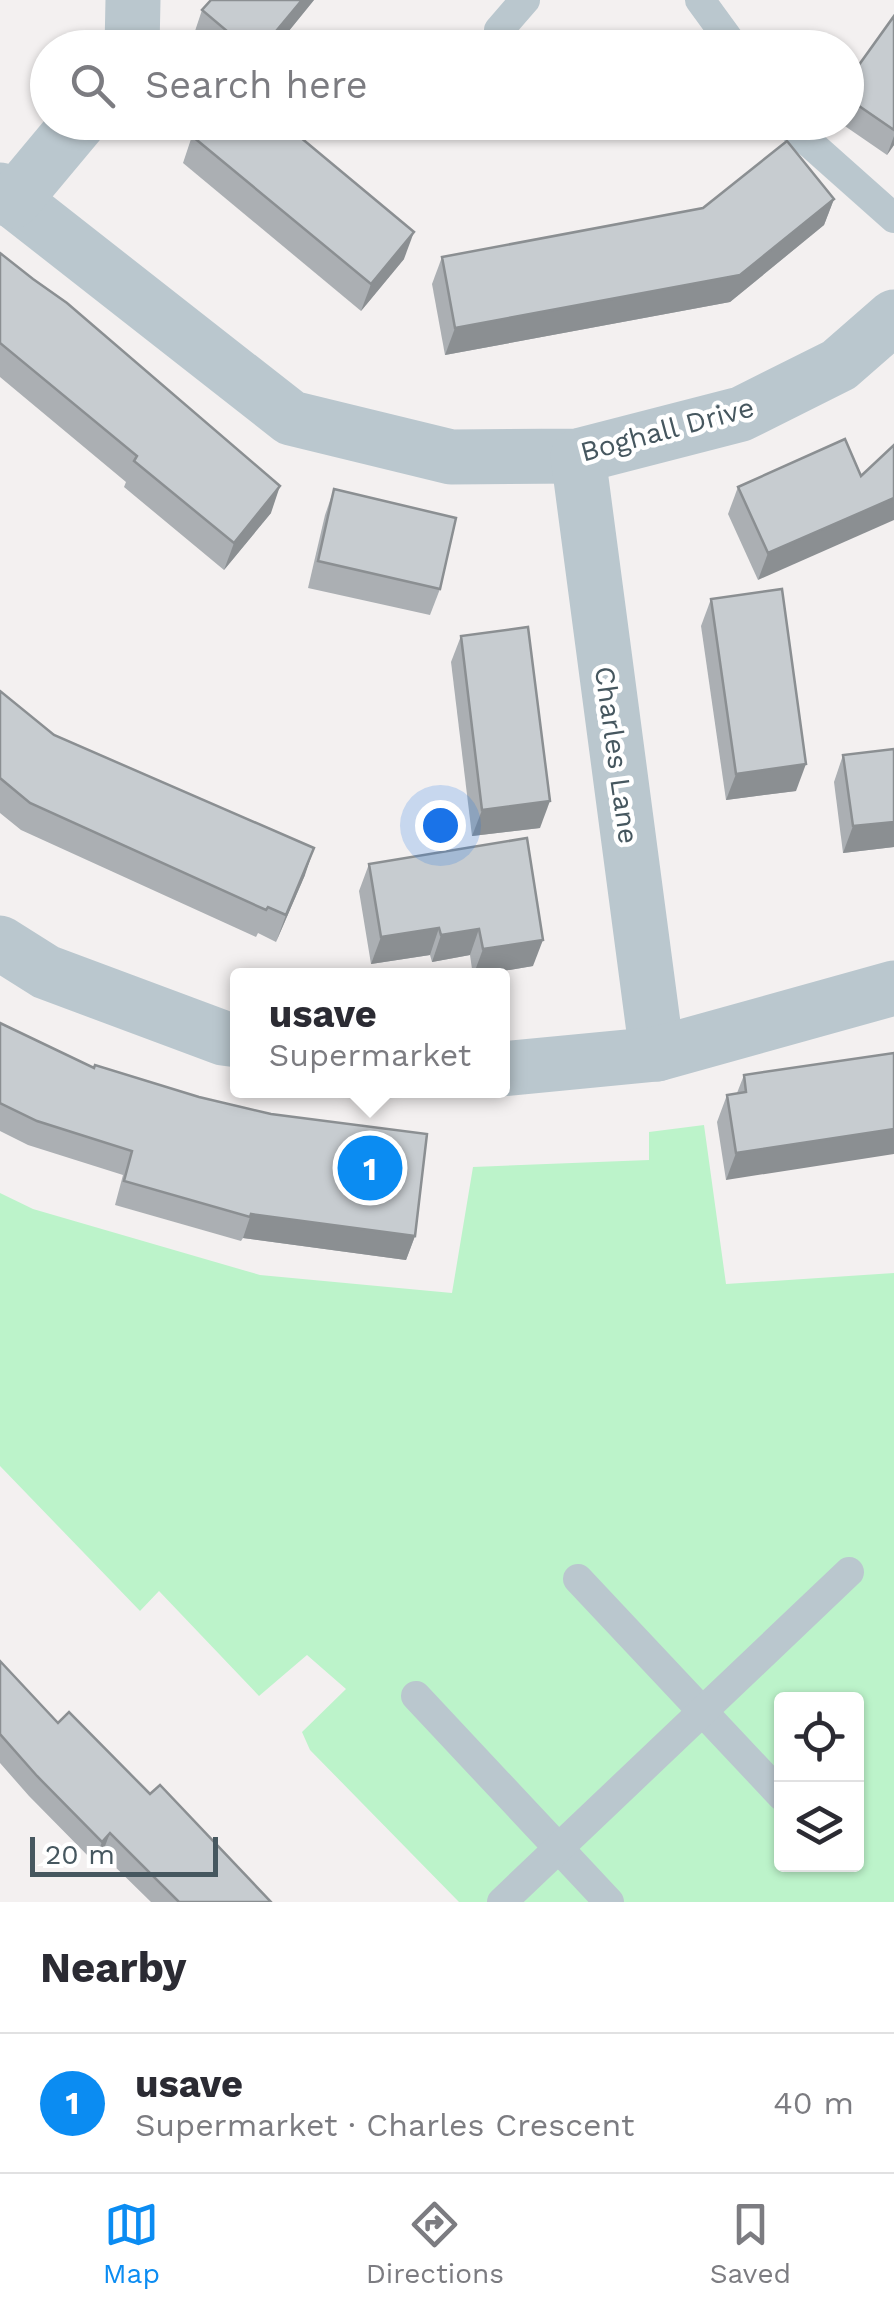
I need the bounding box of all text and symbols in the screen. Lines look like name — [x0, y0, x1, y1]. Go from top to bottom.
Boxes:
search box — [30, 30, 864, 140]
icon: search — [65, 58, 120, 113]
text: Search here — [145, 63, 368, 107]
street label: Boghall Drive — [577, 390, 758, 469]
street label: Charles Lane — [588, 664, 645, 846]
your location — [415, 800, 466, 851]
popup — [230, 968, 510, 1098]
text: usave — [269, 992, 377, 1036]
text: Supermarket — [269, 1036, 471, 1074]
pin: 1 — [338, 1130, 402, 1206]
map controls — [774, 1692, 864, 1872]
button: locate — [774, 1692, 864, 1782]
button: layers — [774, 1782, 864, 1872]
scale bar — [30, 1832, 218, 1876]
text: 20 m — [45, 1838, 115, 1871]
text: Nearby — [40, 1943, 187, 1992]
text: usave — [135, 2062, 243, 2106]
text: 1 — [66, 2084, 79, 2122]
text: 40 m — [773, 2084, 854, 2122]
text: Supermarket · Charles Crescent — [135, 2106, 635, 2144]
tab: Map — [103, 2197, 160, 2290]
tab: Directions — [366, 2197, 504, 2290]
tab: Saved — [710, 2197, 791, 2290]

